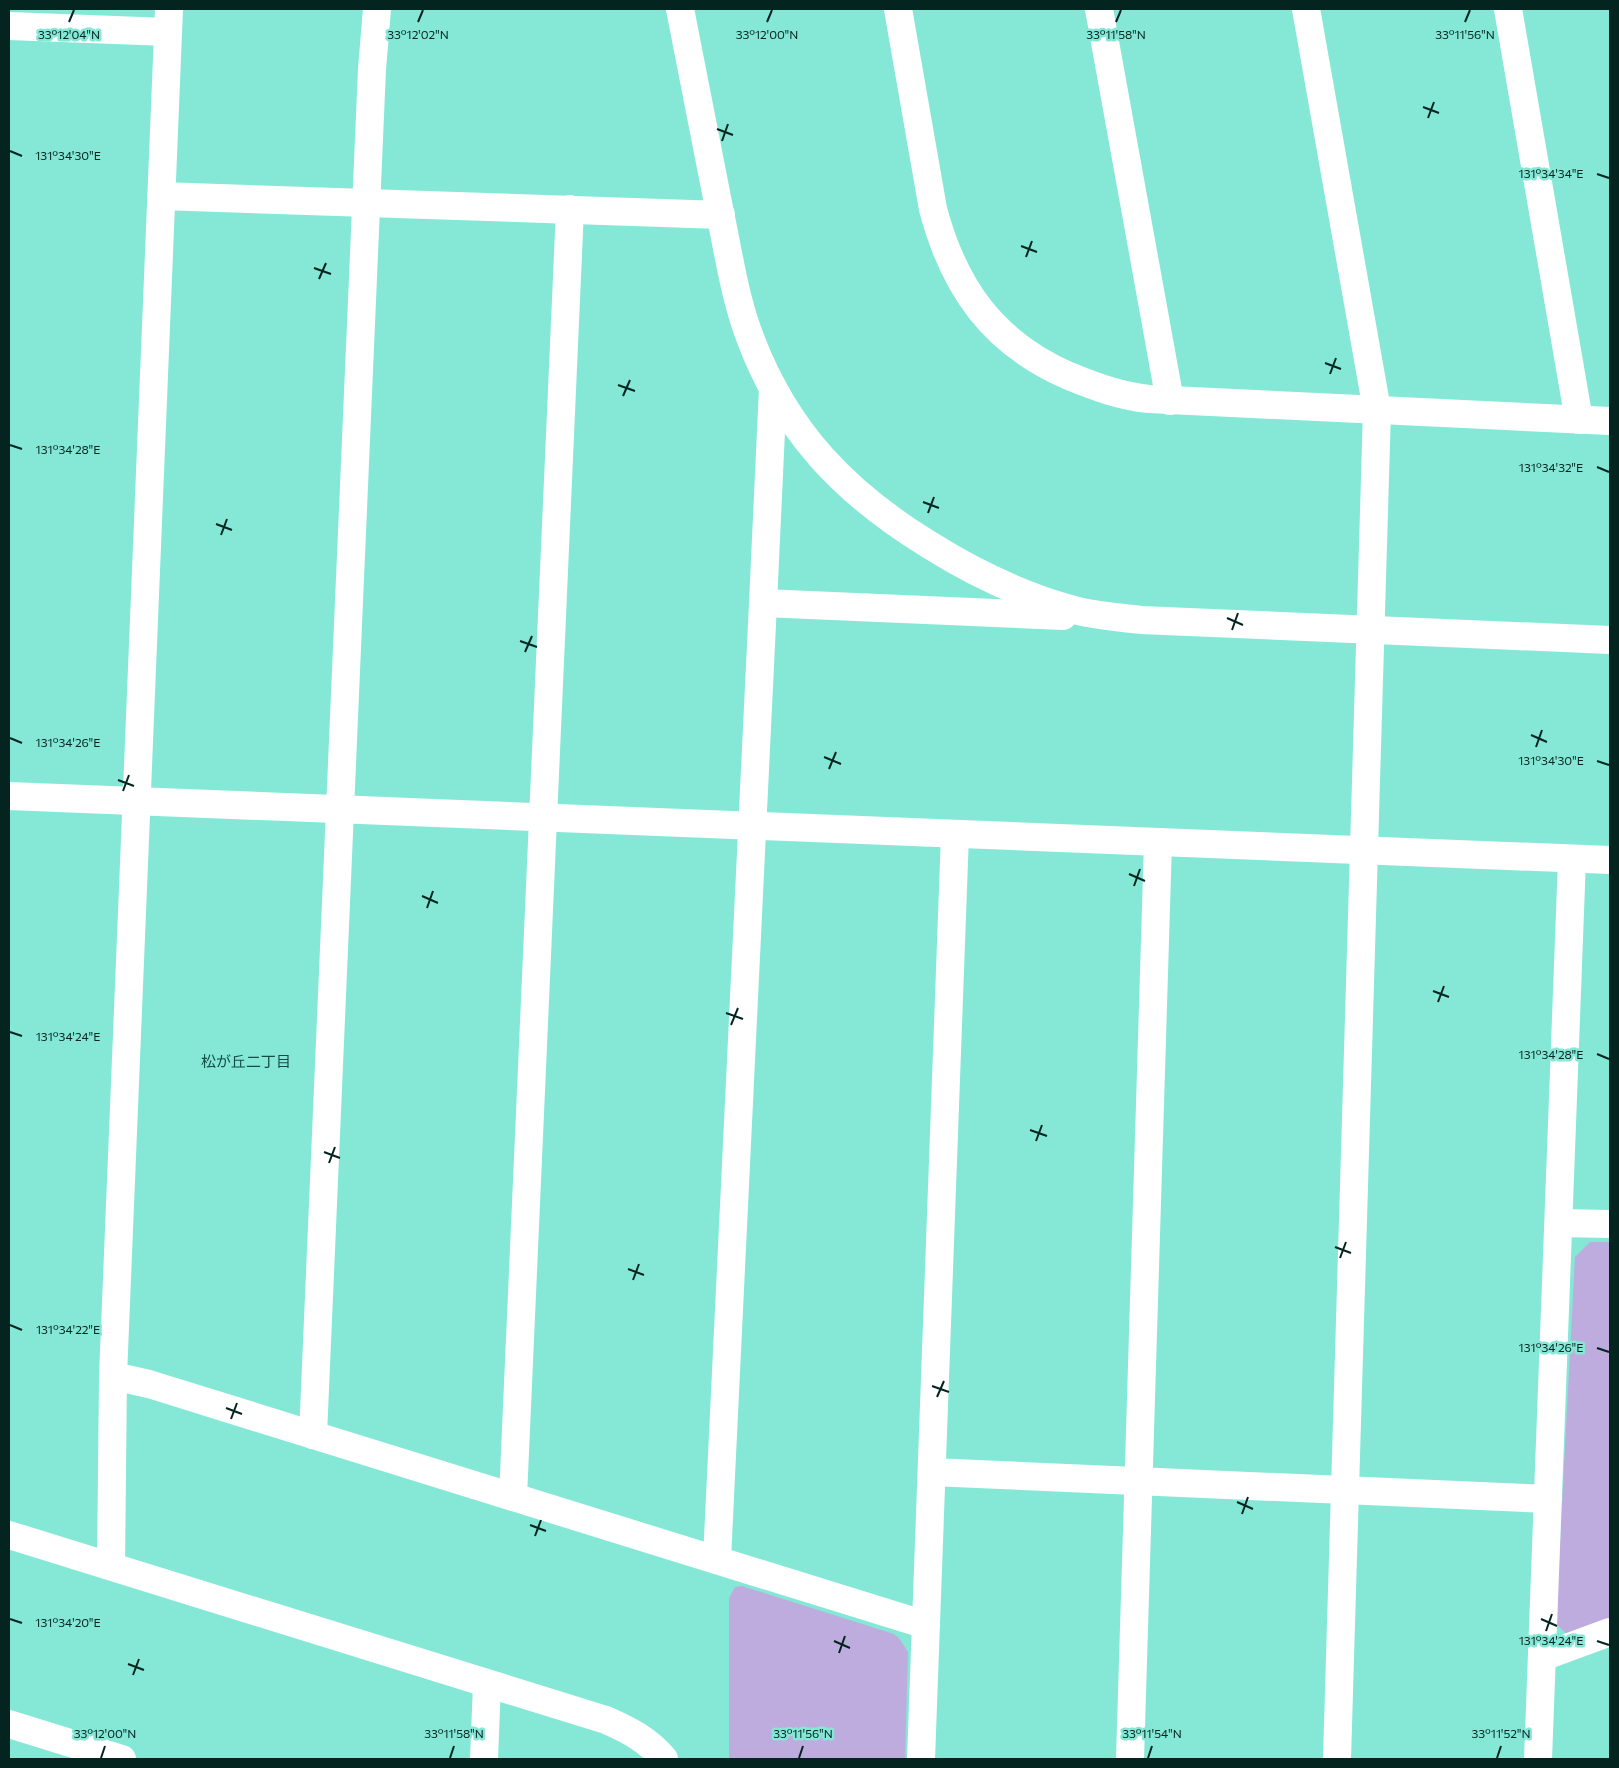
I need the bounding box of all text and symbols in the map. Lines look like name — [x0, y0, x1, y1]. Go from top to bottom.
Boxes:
text: 33°12'04"N — [38, 27, 100, 41]
text: 33°12'02"N — [387, 27, 449, 41]
text: 33°12'00"N — [736, 27, 798, 41]
text: 33°11'58"N — [1086, 27, 1146, 41]
text: 33°11'56"N — [1435, 27, 1495, 41]
text: 131°34'30"E — [35, 148, 101, 162]
text: 131°34'34"E — [1519, 166, 1583, 180]
text: 131°34'28"E — [36, 442, 100, 456]
text: 131°34'32"E — [1519, 460, 1583, 474]
text: 131°34'26"E — [36, 735, 100, 749]
text: 131°34'30"E — [1518, 753, 1584, 767]
text: 131°34'24"E — [36, 1029, 100, 1043]
text: 131°34'28"E — [1519, 1047, 1583, 1061]
district label: 松が丘二丁目 — [201, 1052, 291, 1070]
text: 131°34'22"E — [36, 1322, 100, 1336]
text: 131°34'26"E — [1519, 1340, 1583, 1354]
text: 131°34'20"E — [35, 1615, 101, 1629]
text: 131°34'24"E — [1519, 1633, 1583, 1647]
text: 33°12'00"N — [74, 1726, 136, 1740]
text: 33°11'58"N — [424, 1726, 484, 1740]
text: 33°11'56"N — [773, 1726, 833, 1740]
text: 33°11'54"N — [1122, 1726, 1182, 1740]
text: 33°11'52"N — [1471, 1726, 1531, 1740]

